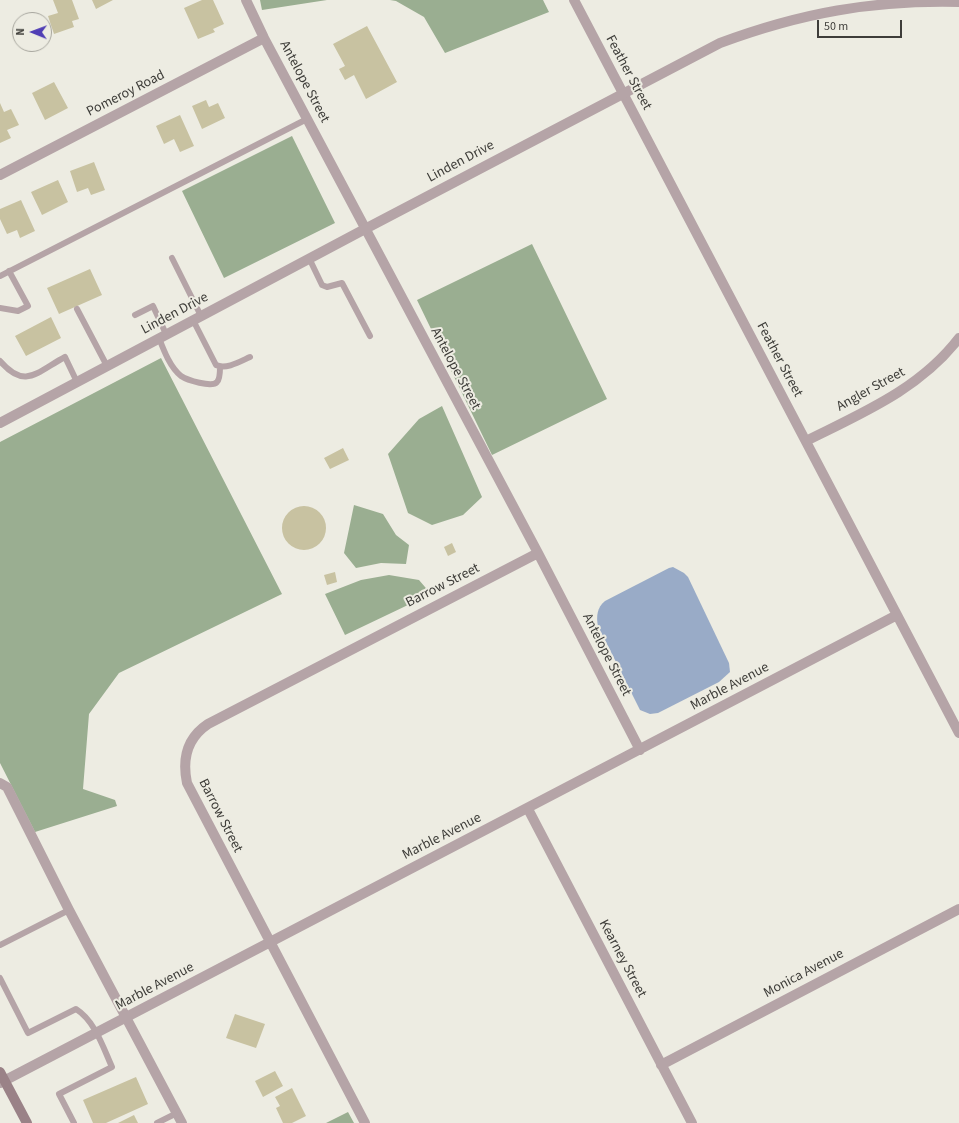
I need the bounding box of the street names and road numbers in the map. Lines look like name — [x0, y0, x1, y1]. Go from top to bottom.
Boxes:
street label: Feather Street — [601, 33, 655, 113]
street label: Antelope Street — [275, 38, 333, 126]
street label: Pomeroy Road — [84, 67, 168, 121]
street label: Linden Drive — [425, 137, 497, 187]
street label: Linden Drive — [139, 289, 211, 339]
street label: Feather Street — [752, 320, 806, 400]
street label: Antelope Street — [426, 325, 484, 413]
street label: Angler Street — [834, 364, 908, 416]
street label: Barrow Street — [403, 560, 483, 612]
street label: Antelope Street — [578, 611, 634, 699]
street label: Marble Avenue — [688, 659, 772, 715]
street label: Barrow Street — [194, 776, 246, 856]
street label: Marble Avenue — [400, 810, 484, 864]
street label: Kearney Street — [594, 917, 650, 1001]
street label: Monica Avenue — [761, 946, 847, 1002]
street label: Marble Avenue — [113, 959, 197, 1015]

